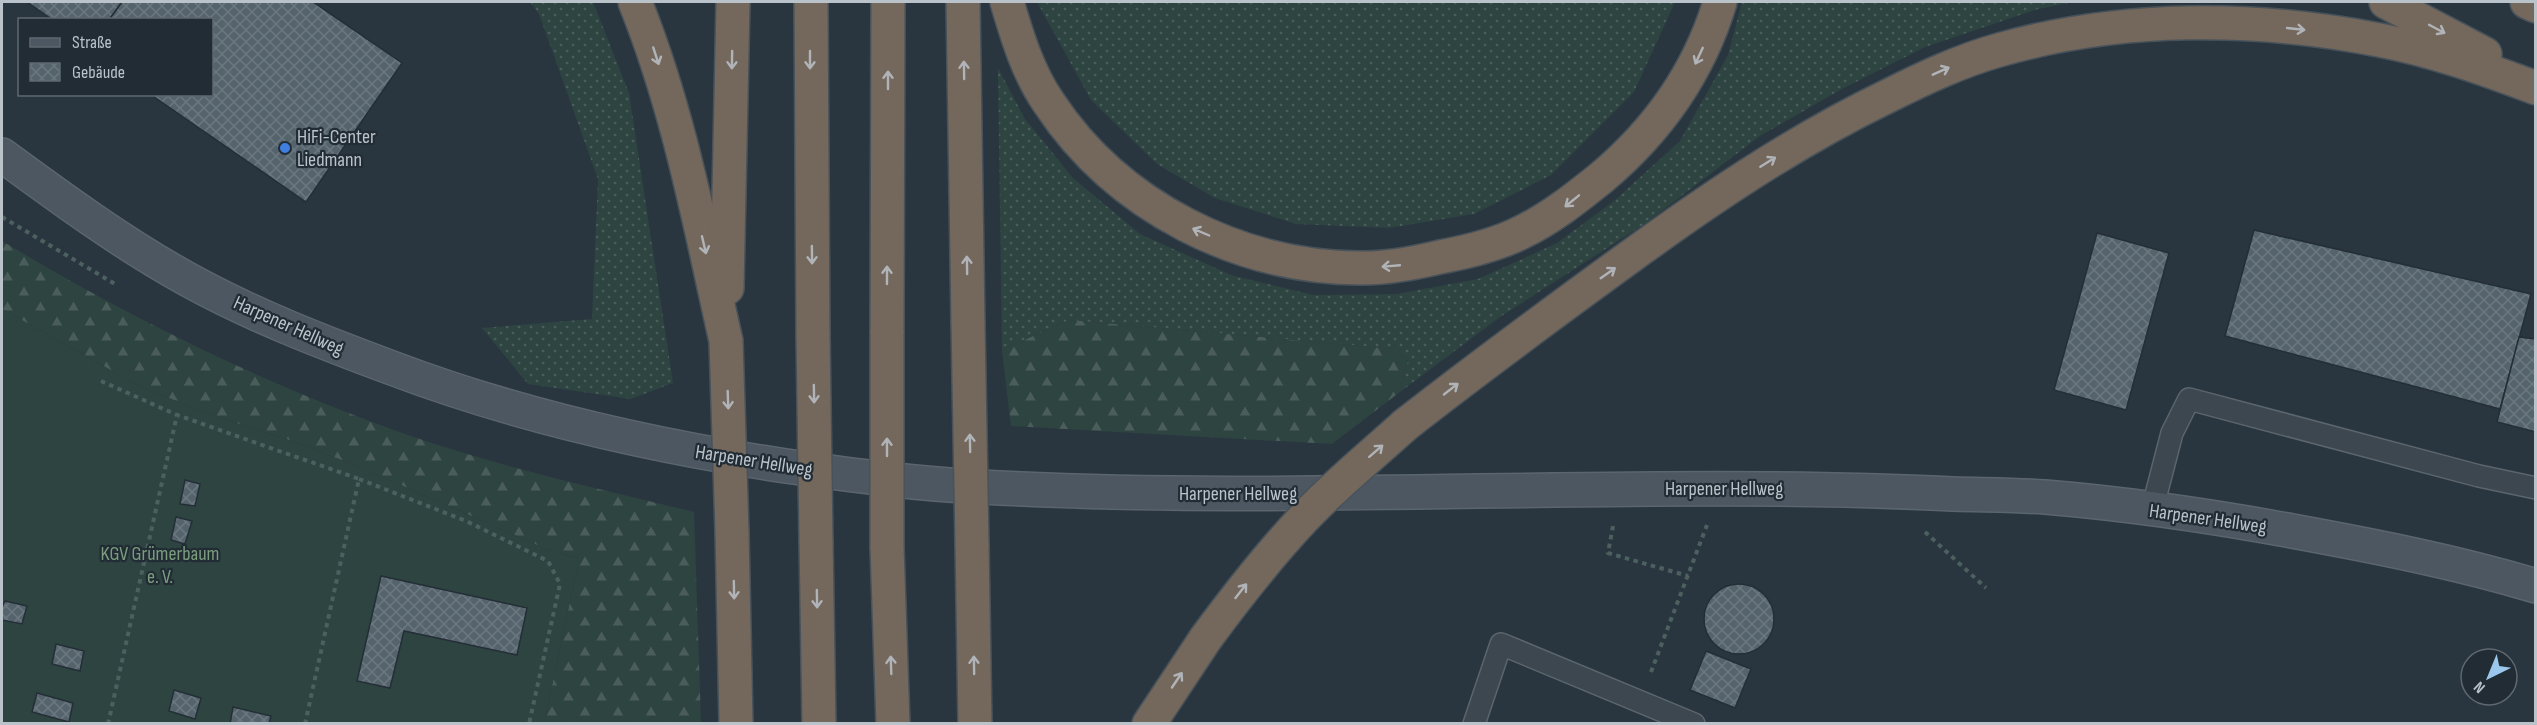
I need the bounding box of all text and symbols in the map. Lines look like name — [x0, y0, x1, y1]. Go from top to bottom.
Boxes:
legend — [18, 18, 213, 96]
one-way arrow — [2285, 24, 2305, 35]
one-way arrow — [2428, 24, 2446, 35]
text: Straße — [72, 32, 112, 53]
one-way arrow — [651, 46, 662, 65]
one-way arrow — [1693, 46, 1704, 64]
one-way arrow — [726, 49, 738, 69]
one-way arrow — [804, 49, 816, 69]
one-way arrow — [958, 60, 970, 80]
text: Gebäude — [72, 62, 125, 83]
one-way arrow — [1931, 65, 1949, 77]
one-way arrow — [882, 71, 894, 91]
place label: HiFi-Center Liedmann — [297, 125, 376, 172]
marker: HiFi-Center Liedmann — [278, 141, 292, 155]
one-way arrow — [1759, 155, 1776, 167]
one-way arrow — [1564, 195, 1580, 208]
one-way arrow — [1193, 226, 1211, 237]
one-way arrow — [699, 234, 710, 254]
one-way arrow — [807, 244, 818, 264]
one-way arrow — [961, 255, 973, 275]
one-way arrow — [1381, 261, 1401, 272]
one-way arrow — [881, 266, 893, 286]
one-way arrow — [1599, 266, 1615, 279]
street label: Harpener Hellweg — [230, 291, 347, 361]
one-way arrow — [1443, 382, 1459, 395]
one-way arrow — [808, 383, 820, 403]
one-way arrow — [722, 389, 733, 409]
one-way arrow — [964, 434, 976, 454]
one-way arrow — [881, 437, 893, 457]
street label: Harpener Hellweg — [694, 440, 814, 482]
one-way arrow — [1368, 444, 1383, 458]
street label: Harpener Hellweg — [1665, 477, 1783, 501]
street label: Harpener Hellweg — [1179, 482, 1297, 506]
street label: Harpener Hellweg — [2148, 499, 2268, 539]
park label: KGV Grümerbaum e. V. — [101, 542, 219, 589]
one-way arrow — [728, 580, 739, 600]
one-way arrow — [1234, 583, 1247, 599]
one-way arrow — [811, 589, 822, 609]
north arrow — [2459, 647, 2519, 707]
one-way arrow — [885, 656, 897, 676]
one-way arrow — [968, 656, 980, 676]
one-way arrow — [1171, 673, 1183, 689]
text: N — [2470, 677, 2489, 697]

